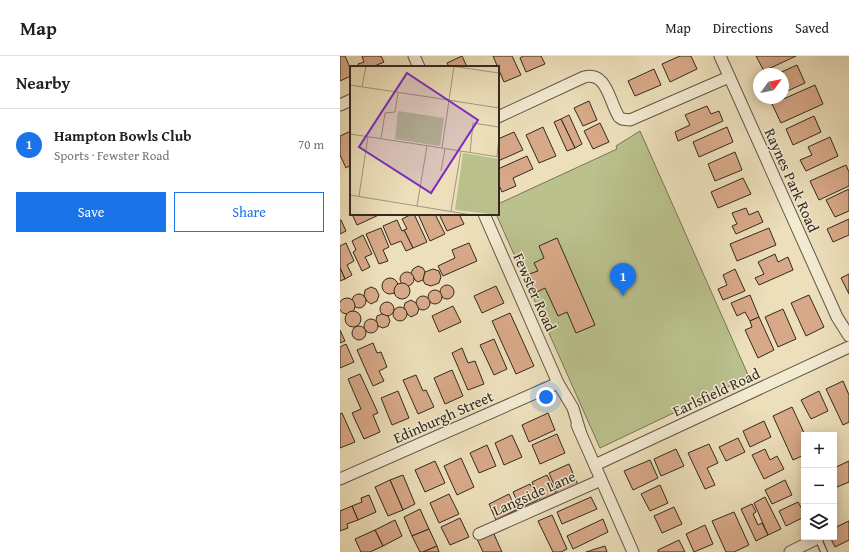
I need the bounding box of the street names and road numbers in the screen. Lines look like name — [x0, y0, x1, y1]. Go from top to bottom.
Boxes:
street label: Raynes Park Road — [760, 125, 824, 235]
street label: Fewster Road — [508, 250, 562, 334]
street label: Earlsfield Road — [669, 363, 763, 421]
street label: Edinburgh Street — [390, 385, 497, 448]
street label: Langside Lane — [489, 465, 579, 521]

